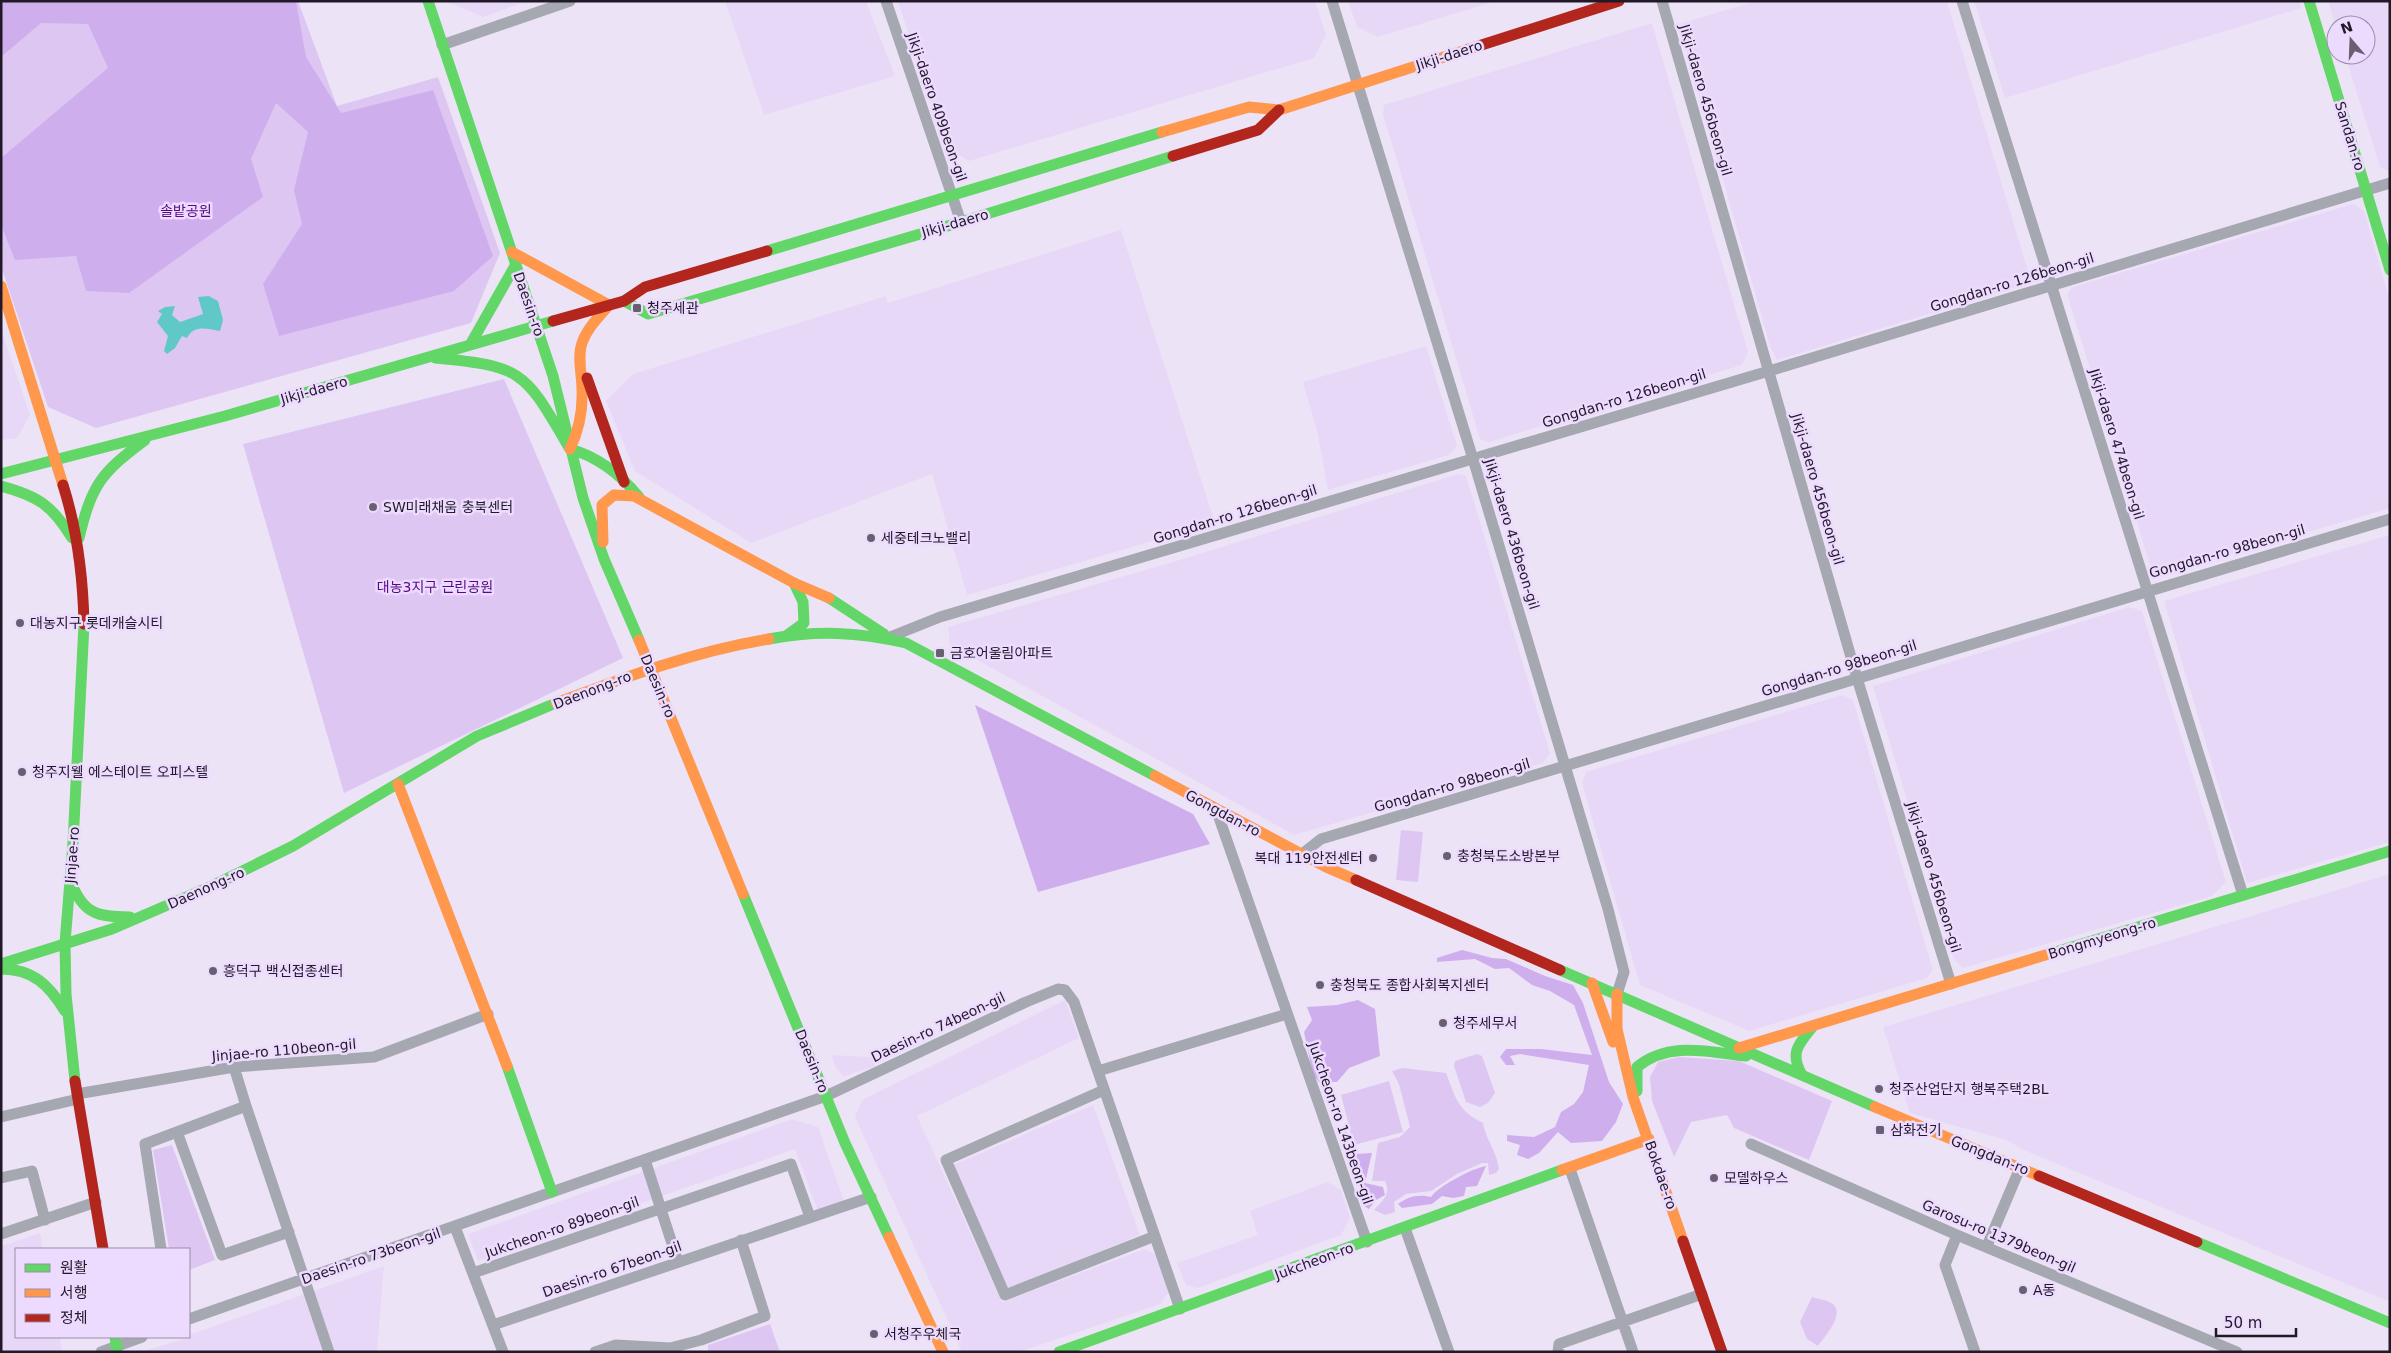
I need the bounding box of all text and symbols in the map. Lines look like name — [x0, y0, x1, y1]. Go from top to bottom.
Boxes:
north arrow — [2326, 15, 2376, 65]
text: N — [2339, 18, 2355, 37]
street label: Jikji-daero 456beon-gil — [1676, 21, 1735, 178]
street label: Jikji-daero 409beon-gil — [904, 29, 970, 184]
street label: Jikji-daero — [1413, 37, 1484, 74]
street label: Sandan-ro — [2332, 99, 2368, 173]
park label: 솔밭공원 — [160, 203, 212, 219]
street label: Jikji-daero — [919, 206, 990, 240]
street label: Gongdan-ro 126beon-gil — [1928, 249, 2096, 315]
street label: Daesin-ro — [511, 270, 547, 338]
place label: 청주세관 — [647, 300, 699, 316]
marker: 청주세관 — [631, 302, 643, 314]
street label: Gongdan-ro 126beon-gil — [1540, 365, 1708, 431]
street label: Jikji-daero 474beon-gil — [2086, 366, 2148, 521]
street label: Jikji-daero — [278, 373, 349, 407]
street label: Jikji-daero 456beon-gil — [1788, 410, 1847, 567]
street label: Jikji-daero 436beon-gil — [1481, 456, 1543, 611]
street label: Gongdan-ro 126beon-gil — [1151, 481, 1319, 547]
place label: SW미래채움 충북센터 — [383, 499, 513, 515]
marker: SW미래채움 충북센터 — [367, 501, 379, 513]
street label: Gongdan-ro 98beon-gil — [2147, 521, 2307, 581]
place label: 세중테크노밸리 — [881, 530, 971, 546]
marker: 세중테크노밸리 — [865, 532, 877, 544]
park label: 대농3지구 근린공원 — [377, 579, 493, 595]
place label: 대농지구 롯데캐슬시티 — [30, 615, 163, 631]
marker: 대농지구 롯데캐슬시티 — [14, 617, 26, 629]
street label: Gongdan-ro 98beon-gil — [1759, 637, 1919, 699]
place label: 금호어울림아파트 — [950, 645, 1053, 661]
marker: 금호어울림아파트 — [934, 647, 946, 659]
street label: Daesin-ro — [638, 652, 678, 720]
street label: Daenong-ro — [551, 668, 633, 712]
street label: Gongdan-ro 98beon-gil — [1372, 755, 1532, 815]
place label: 청주지웰 에스테이트 오피스텔 — [32, 764, 208, 780]
marker: 청주지웰 에스테이트 오피스텔 — [16, 766, 28, 778]
street label: Gongdan-ro — [1183, 787, 1263, 839]
street label: Jikji-daero 456beon-gil — [1903, 799, 1965, 954]
street label: Jinjae-ro — [62, 826, 82, 885]
place label: 충청북도소방본부 — [1457, 848, 1560, 864]
place label: 복대 119안전센터 — [1255, 850, 1363, 866]
marker: 충청북도소방본부 — [1441, 850, 1453, 862]
marker: 복대 119안전센터 — [1367, 852, 1379, 864]
street label: Daenong-ro — [165, 864, 247, 912]
street label: Bongmyeong-ro — [2046, 914, 2158, 962]
place label: 흥덕구 백신접종센터 — [223, 963, 343, 979]
marker: 흥덕구 백신접종센터 — [207, 965, 219, 977]
place label: 충청북도 종합사회복지센터 — [1330, 977, 1489, 993]
marker: 충청북도 종합사회복지센터 — [1314, 979, 1326, 991]
street label: Daesin-ro 74beon-gil — [868, 989, 1008, 1065]
place label: 청주세무서 — [1453, 1015, 1517, 1031]
marker: 청주세무서 — [1437, 1017, 1449, 1029]
street label: Daesin-ro — [792, 1027, 832, 1095]
street label: Jinjae-ro 110beon-gil — [210, 1036, 357, 1064]
street label: Jukcheon-ro 143beon-gil — [1305, 1039, 1376, 1206]
place label: 청주산업단지 행복주택2BL — [1889, 1081, 2049, 1097]
marker: 청주산업단지 행복주택2BL — [1873, 1083, 1885, 1095]
place label: 삼화전기 — [1890, 1122, 1942, 1138]
marker: 삼화전기 — [1874, 1124, 1886, 1136]
street label: Gongdan-ro — [1949, 1132, 2031, 1178]
street label: Bokdae-ro — [1642, 1139, 1680, 1211]
place label: 모델하우스 — [1724, 1170, 1789, 1186]
marker: 모델하우스 — [1708, 1172, 1720, 1184]
street label: Jukcheon-ro 89beon-gil — [482, 1193, 641, 1261]
street label: Garosu-ro 1379beon-gil — [1920, 1196, 2078, 1276]
street label: Daesin-ro 73beon-gil — [299, 1225, 443, 1287]
street label: Daesin-ro 67beon-gil — [540, 1238, 684, 1300]
street label: Jukcheon-ro — [1271, 1239, 1356, 1283]
legend — [15, 1248, 190, 1338]
text: 원활 — [60, 1259, 88, 1277]
place label: A동 — [2033, 1282, 2056, 1298]
text: 서행 — [60, 1284, 88, 1302]
marker: A동 — [2017, 1284, 2029, 1296]
scale bar — [2216, 1306, 2296, 1338]
text: 정체 — [60, 1309, 88, 1327]
text: 50 m — [2224, 1314, 2262, 1332]
place label: 서청주우체국 — [884, 1326, 961, 1342]
marker: 서청주우체국 — [868, 1328, 880, 1340]

